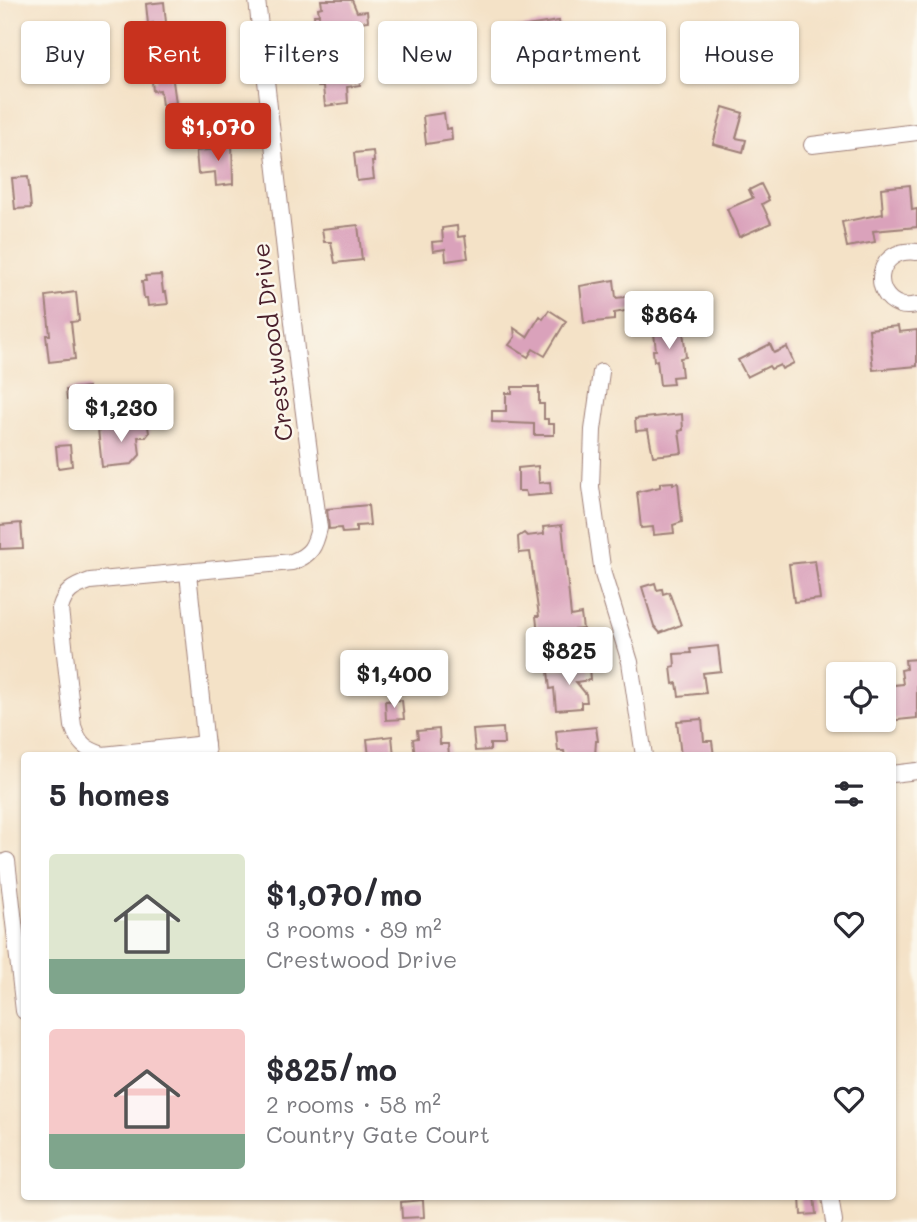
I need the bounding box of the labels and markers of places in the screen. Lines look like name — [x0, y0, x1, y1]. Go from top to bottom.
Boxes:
pin: $1,070 — [161, 104, 275, 163]
pin: $864 — [628, 292, 710, 351]
pin: $1,230 — [64, 384, 178, 444]
pin: $825 — [528, 628, 610, 687]
pin: $1,400 — [337, 650, 451, 710]

